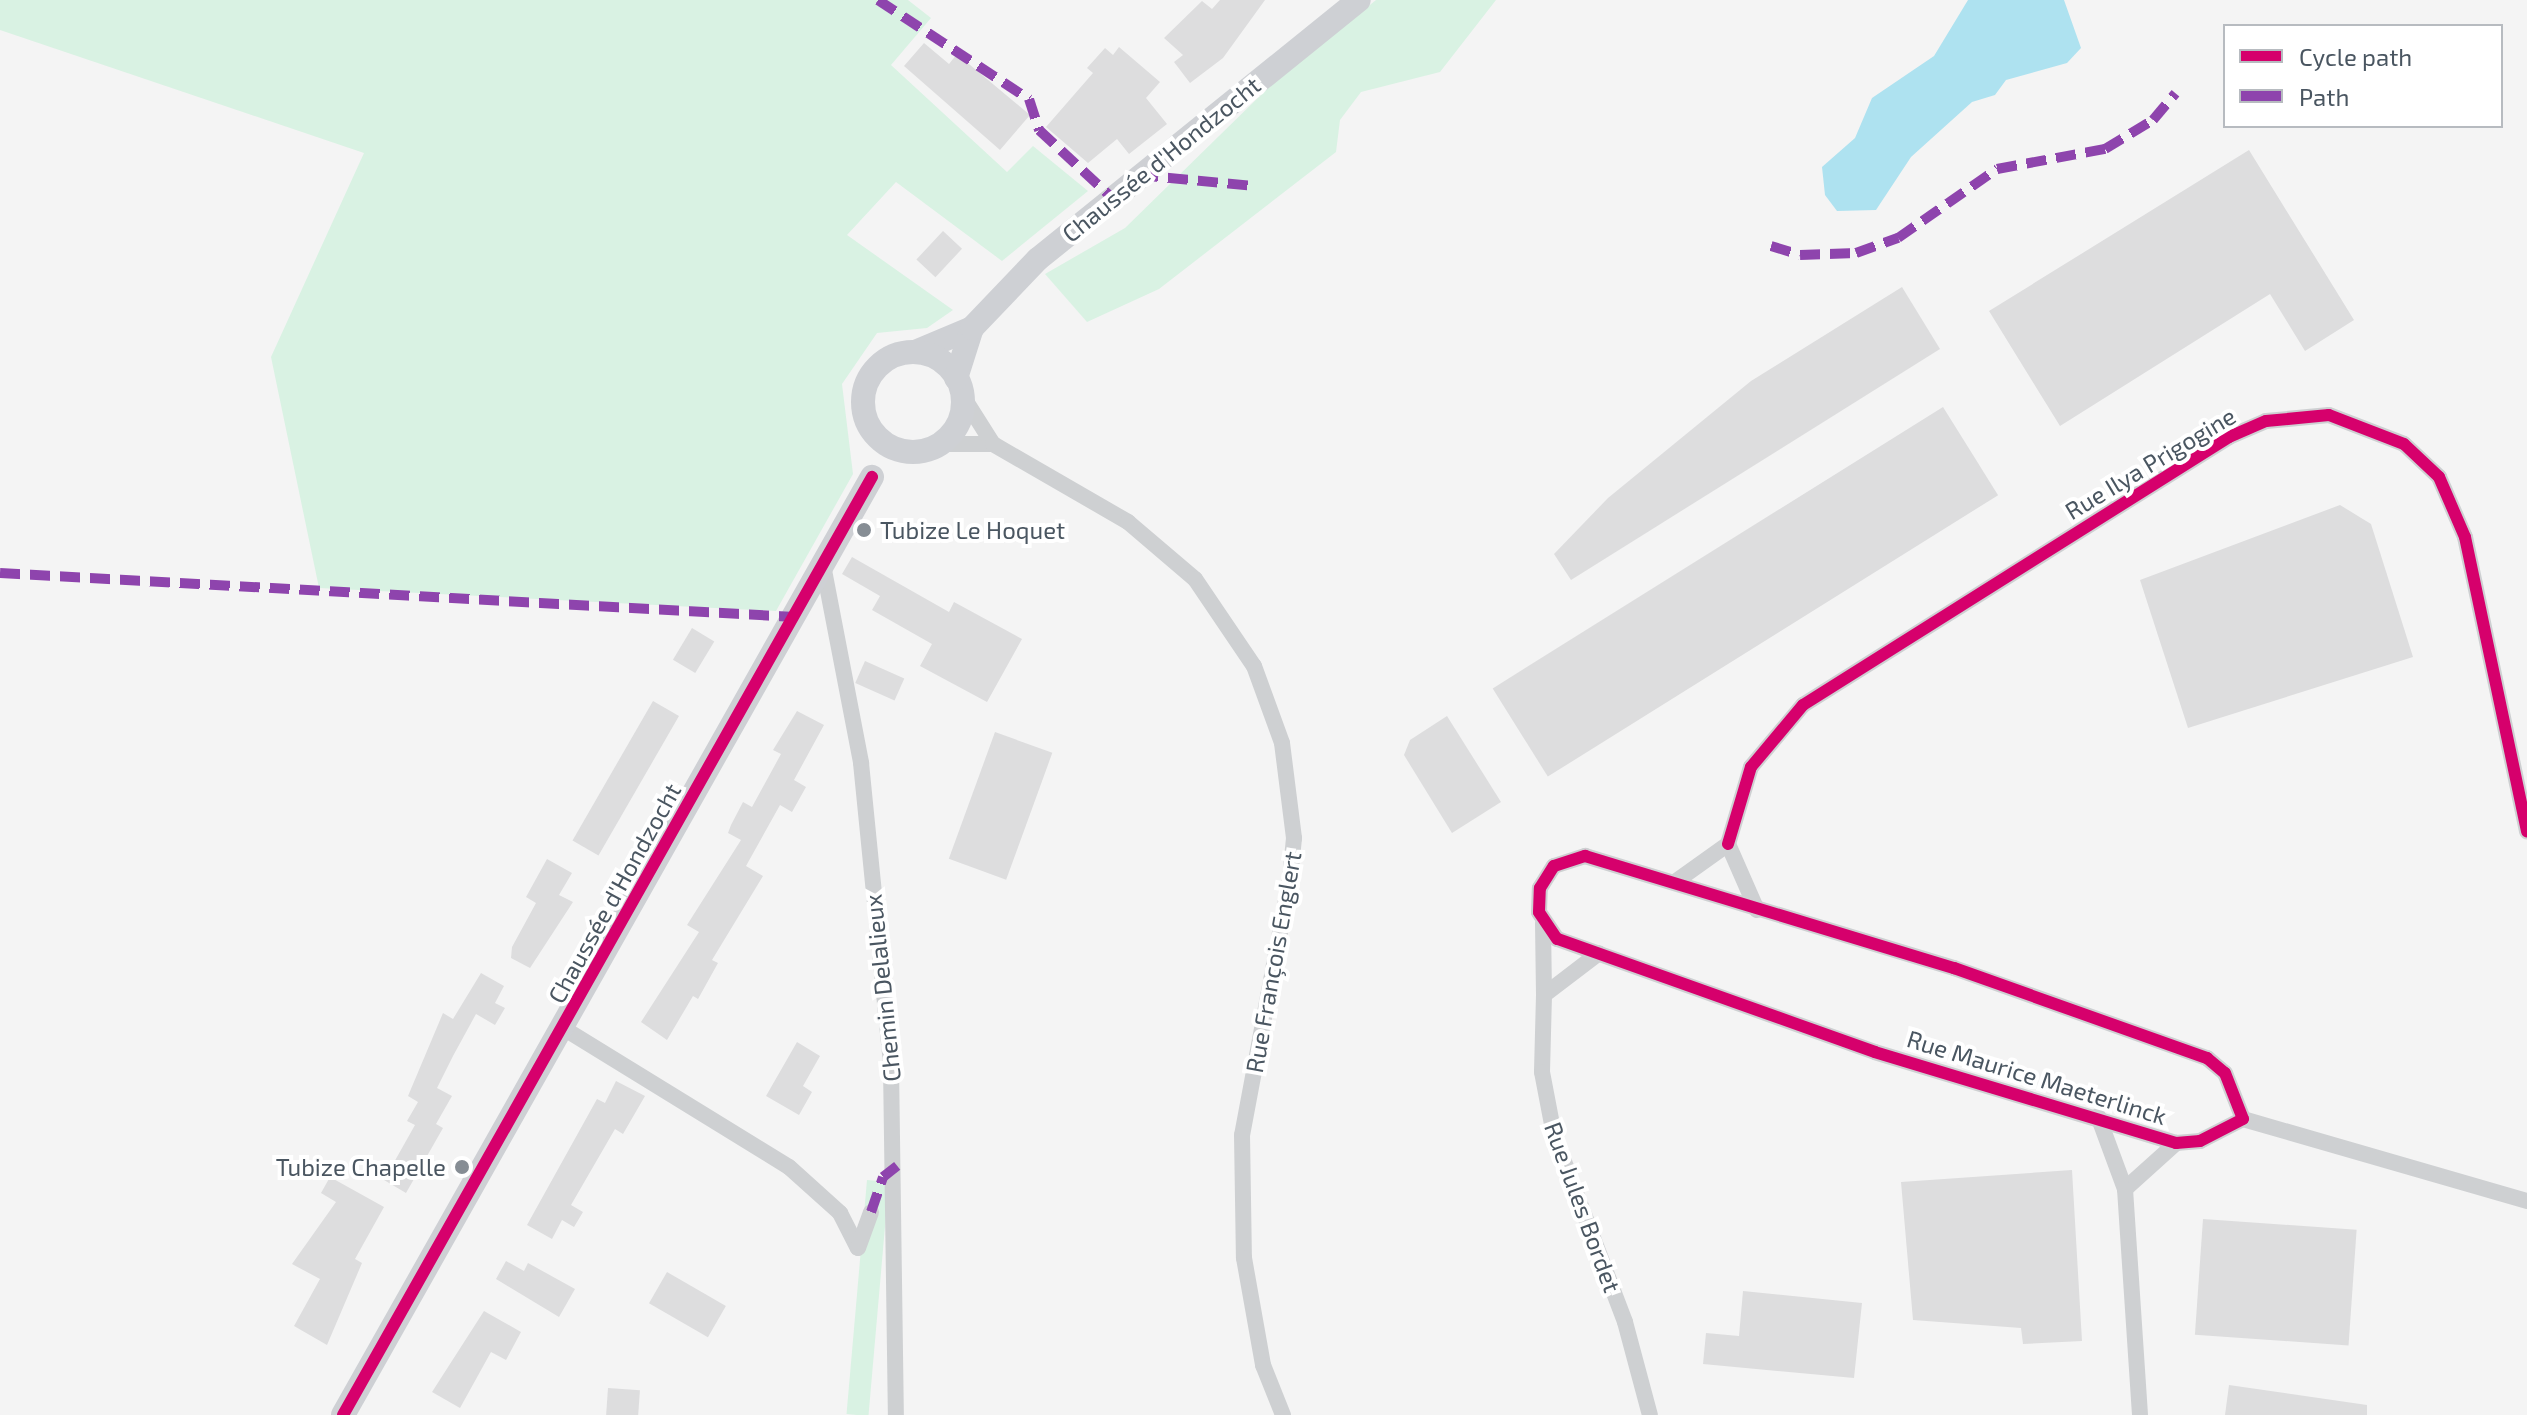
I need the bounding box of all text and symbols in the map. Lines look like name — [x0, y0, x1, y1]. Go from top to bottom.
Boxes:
legend — [2223, 24, 2503, 128]
text: Cycle path — [2299, 42, 2412, 71]
street label: Chaussée d'Hondzocht — [1056, 70, 1266, 248]
text: Path — [2299, 82, 2349, 111]
street label: Rue Ilya Prigogine — [2060, 401, 2240, 525]
place label: Tubize Le Hoquet — [880, 516, 1065, 544]
marker: Tubize Le Hoquet — [855, 521, 873, 539]
street label: Chaussée d'Hondzocht — [542, 778, 686, 1008]
street label: Rue François Englert — [1239, 849, 1307, 1075]
street label: Chemin Delalieux — [858, 893, 906, 1083]
street label: Rue Maurice Maeterlinck — [1904, 1024, 2170, 1130]
street label: Rue Jules Bordet — [1539, 1118, 1627, 1296]
place label: Tubize Chapelle — [276, 1153, 446, 1181]
marker: Tubize Chapelle — [453, 1158, 471, 1176]

